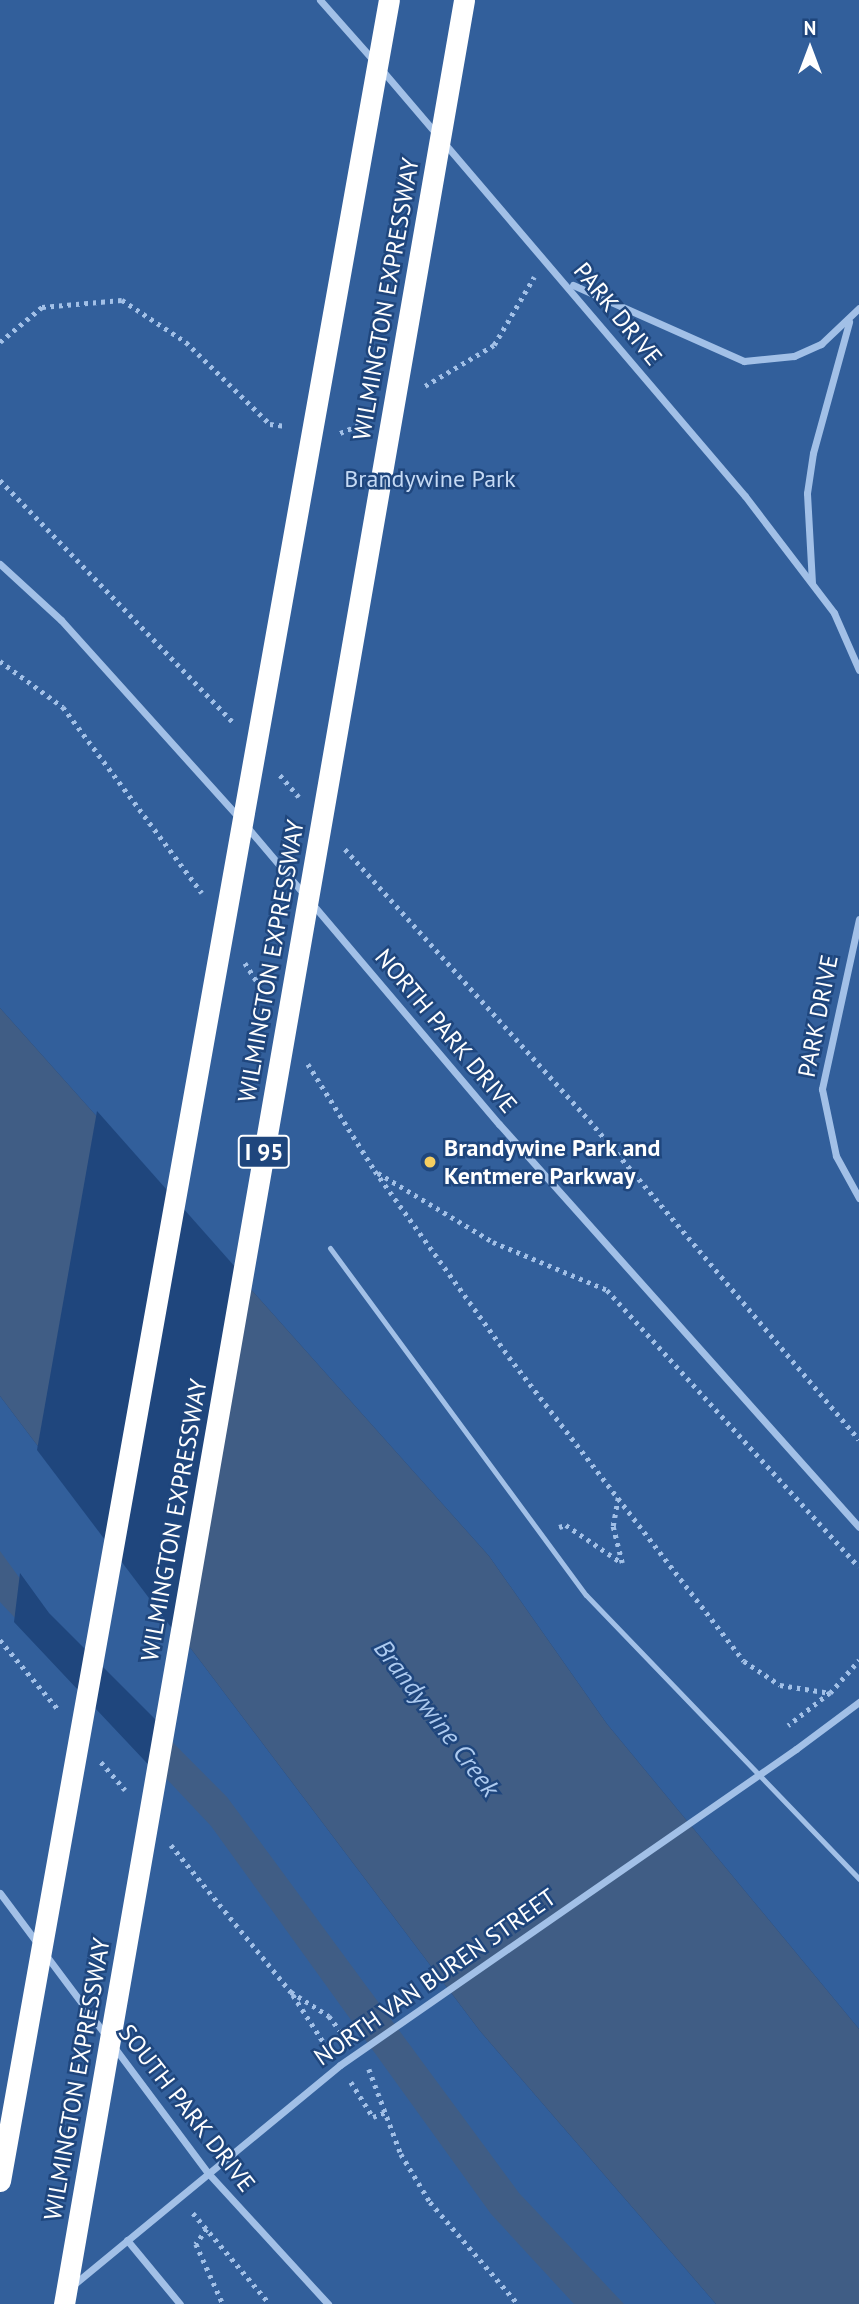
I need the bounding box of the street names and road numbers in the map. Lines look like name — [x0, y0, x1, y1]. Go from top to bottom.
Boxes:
street label: WILMINGTON EXPRESSWAY — [347, 156, 425, 442]
street label: PARK DRIVE — [568, 256, 668, 372]
street label: WILMINGTON EXPRESSWAY — [232, 818, 310, 1104]
street label: NORTH PARK DRIVE — [369, 943, 523, 1119]
street label: PARK DRIVE — [792, 952, 844, 1080]
road number: I 95 — [238, 1133, 290, 1172]
street label: WILMINGTON EXPRESSWAY — [135, 1377, 213, 1663]
street label: NORTH VAN BUREN STREET — [308, 1882, 562, 2072]
street label: WILMINGTON EXPRESSWAY — [38, 1936, 116, 2222]
street label: SOUTH PARK DRIVE — [112, 2018, 262, 2198]

